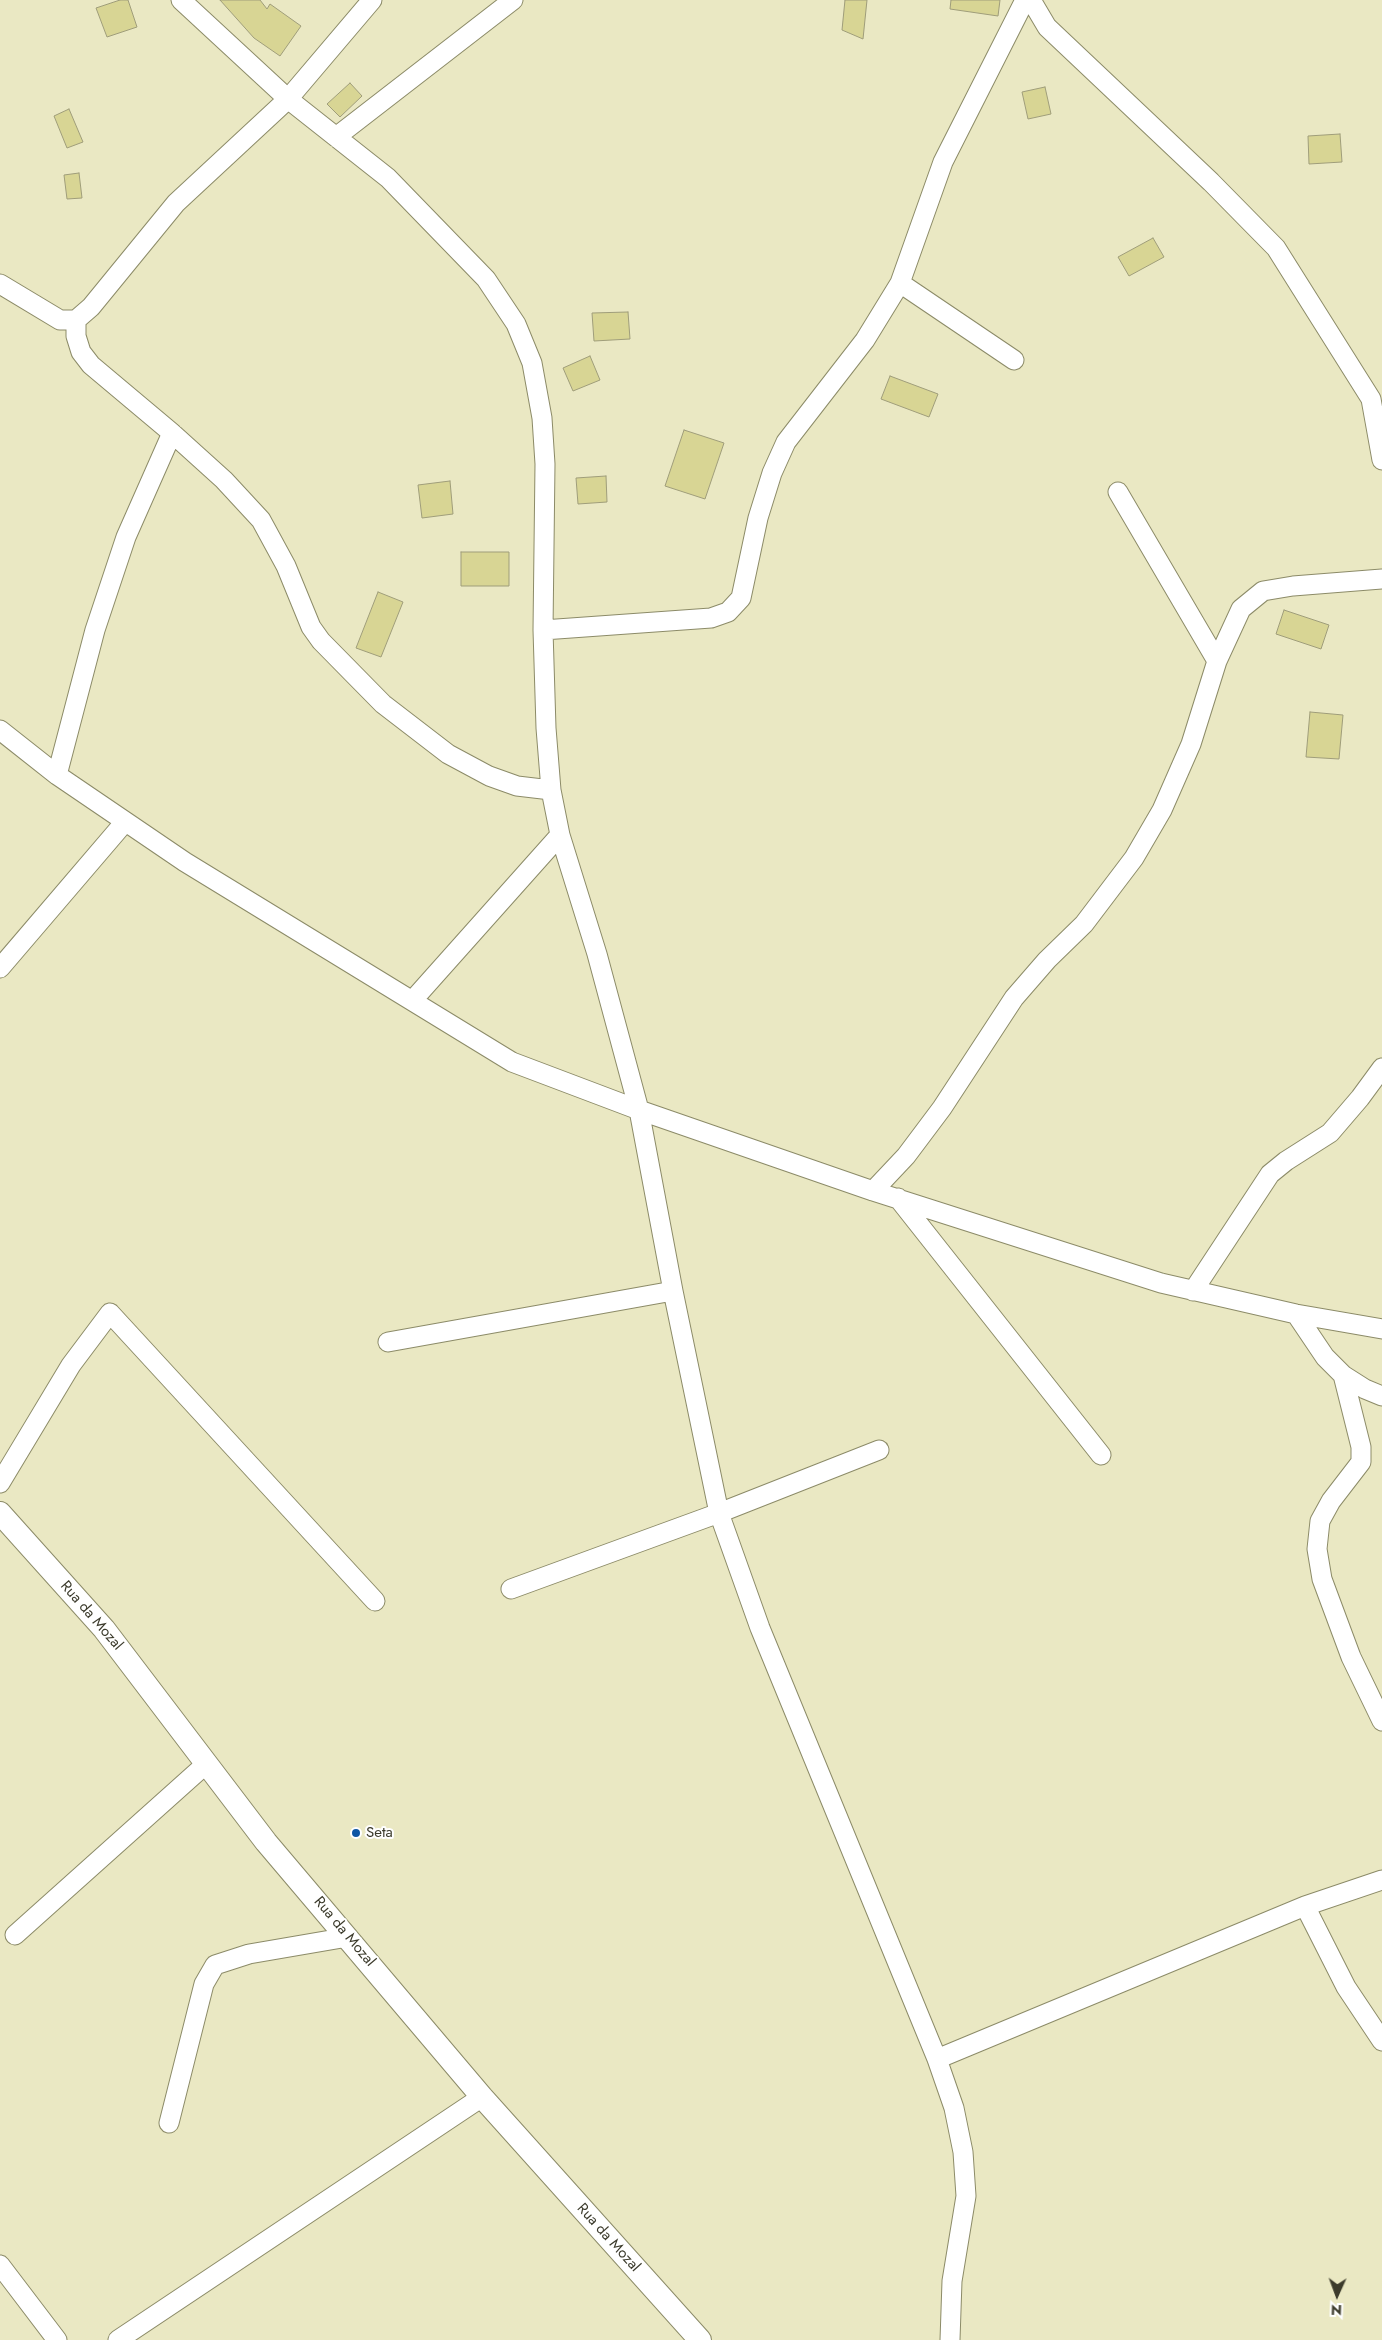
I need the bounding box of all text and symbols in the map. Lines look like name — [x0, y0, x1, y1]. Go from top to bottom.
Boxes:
street label: Rua da Mozal — [56, 1578, 126, 1654]
place label: Seta — [366, 1824, 393, 1842]
marker: Seta — [350, 1827, 362, 1839]
street label: Rua da Mozal — [309, 1893, 379, 1971]
street label: Rua da Mozal — [573, 2200, 643, 2276]
north arrow — [1312, 2270, 1362, 2320]
text: N — [1331, 2300, 1342, 2320]

